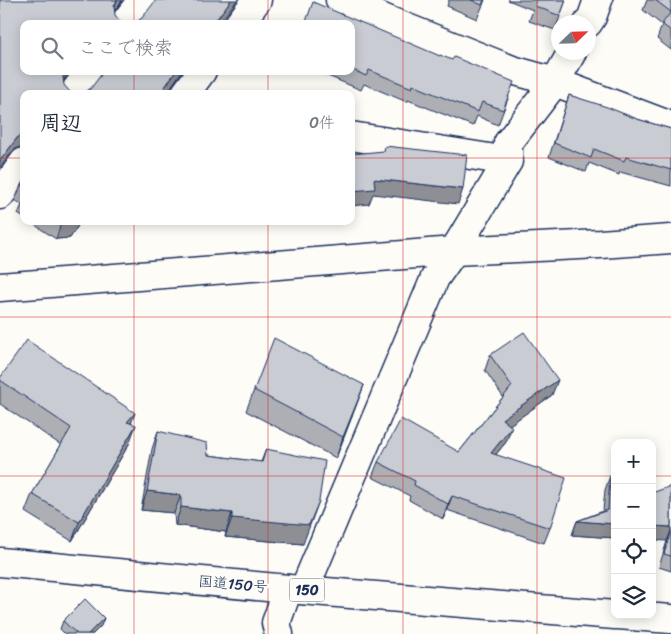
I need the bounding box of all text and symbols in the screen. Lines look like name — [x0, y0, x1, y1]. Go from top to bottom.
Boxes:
north arrow — [551, 15, 596, 60]
search box — [20, 20, 355, 75]
text: ここで検索 — [78, 31, 173, 64]
icon: search — [38, 34, 66, 62]
text: 周辺 — [40, 104, 82, 142]
text: 0件 — [309, 108, 335, 137]
map controls — [611, 439, 656, 619]
button: + — [611, 439, 656, 484]
button: − — [611, 484, 656, 529]
button: locate — [611, 529, 656, 574]
street label: 国道150号 — [197, 568, 269, 600]
button: layers — [611, 574, 656, 619]
road number: 150 — [290, 578, 324, 602]

